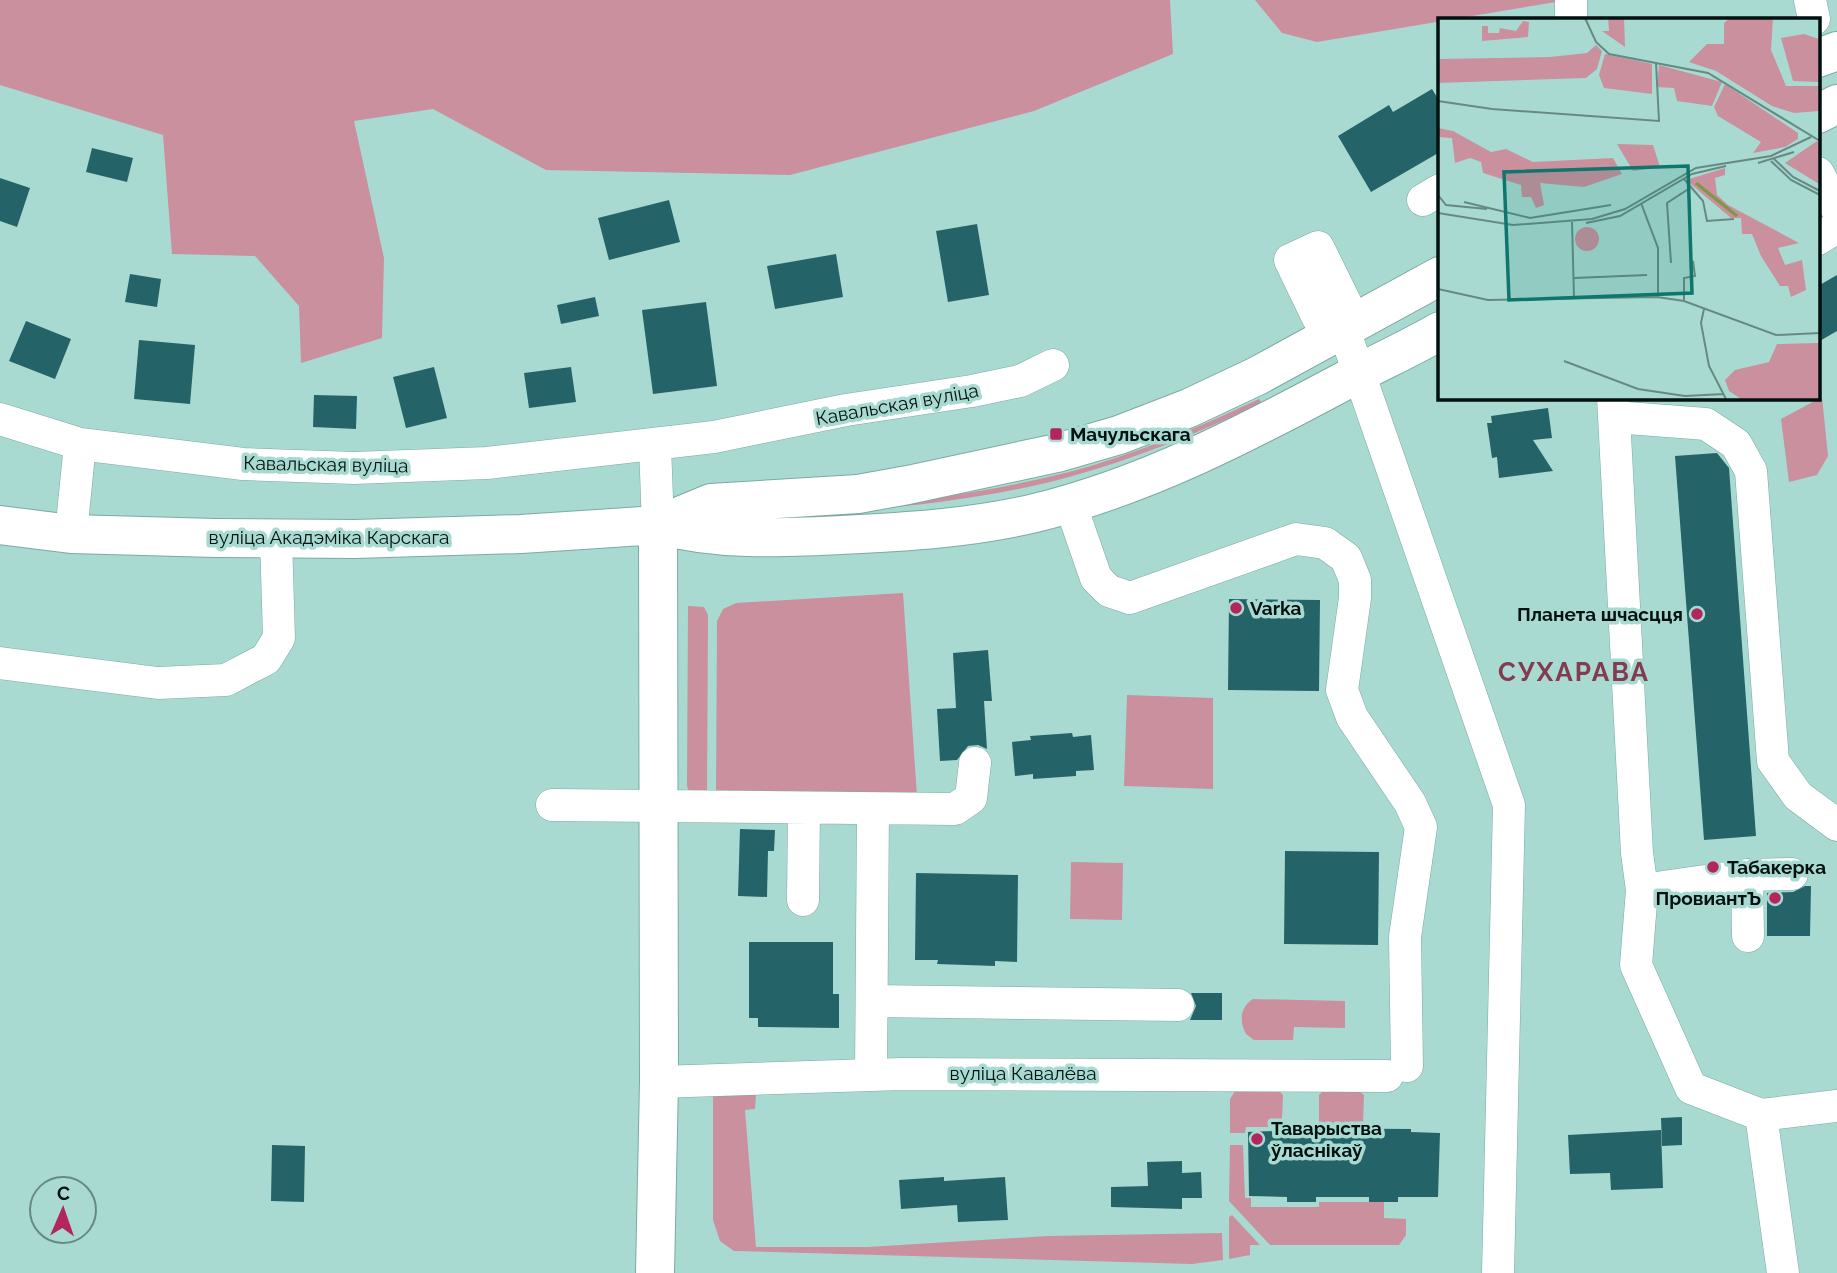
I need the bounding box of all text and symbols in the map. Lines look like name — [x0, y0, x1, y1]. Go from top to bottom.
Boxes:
inset map — [1438, 18, 1820, 399]
street label: Кавальская вуліца — [814, 379, 980, 429]
place label: Мачульскага — [1070, 423, 1191, 445]
marker: Мачульскага — [1048, 426, 1064, 442]
street label: Кавальская вуліца — [243, 452, 409, 476]
street label: вуліца Акадэміка Карскага — [209, 526, 449, 548]
place label: Varka — [1250, 597, 1302, 619]
marker: Varka — [1228, 600, 1244, 616]
place label: Планета шчасцця — [1517, 603, 1683, 625]
marker: Планета шчасцця — [1689, 606, 1705, 622]
district label: СУХАРАВА — [1498, 657, 1650, 687]
place label: Табакерка — [1727, 856, 1826, 878]
marker: Табакерка — [1705, 859, 1721, 875]
place label: ПровиантЪ — [1655, 887, 1761, 909]
marker: ПровиантЪ — [1767, 890, 1783, 906]
street label: вуліца Кавалёва — [949, 1062, 1097, 1084]
place label: Таварыства ўласнікаў — [1271, 1117, 1382, 1161]
marker: Таварыства ўласнікаў — [1249, 1131, 1265, 1147]
north arrow — [28, 1175, 98, 1245]
text: С — [57, 1182, 70, 1204]

